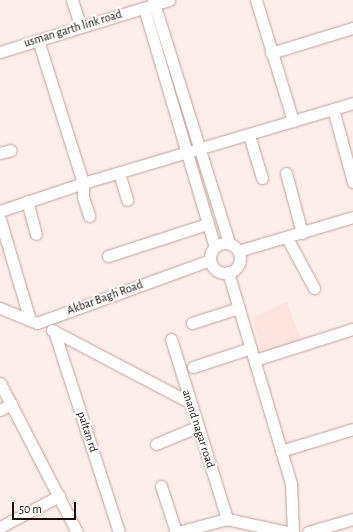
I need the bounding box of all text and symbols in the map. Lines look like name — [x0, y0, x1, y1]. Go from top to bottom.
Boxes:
street label: usman garth link road — [22, 7, 124, 51]
street label: Akbar Bagh Road — [65, 278, 145, 318]
street label: anand nagar road — [179, 388, 217, 470]
street label: paltan rd — [74, 410, 100, 454]
scale bar — [14, 494, 78, 520]
text: 50 m — [19, 503, 42, 515]

